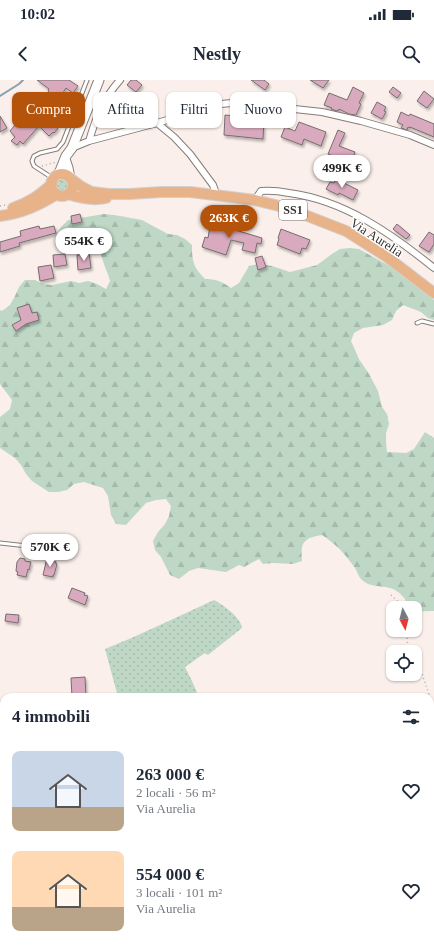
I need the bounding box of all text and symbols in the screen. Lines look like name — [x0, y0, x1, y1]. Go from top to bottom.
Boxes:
text: 10:02 — [20, 6, 55, 22]
icon: back — [12, 43, 34, 65]
icon: search — [400, 43, 422, 65]
text: Nestly — [193, 44, 241, 64]
chip: Compra — [12, 92, 85, 128]
chip: Affitta — [93, 92, 158, 128]
chip: Filtri — [166, 92, 222, 128]
chip: Nuovo — [230, 92, 296, 128]
pin: 499K € — [309, 155, 375, 189]
text: 499K € — [322, 160, 362, 175]
road number: SS1 — [279, 200, 307, 220]
pin: 263K € — [196, 205, 262, 239]
text: 263K € — [209, 210, 249, 225]
street label: Via Aurelia — [348, 215, 406, 260]
pin: 554K € — [51, 228, 117, 262]
text: 554K € — [64, 233, 104, 248]
pin: 570K € — [17, 534, 83, 568]
text: 570K € — [30, 539, 70, 554]
north arrow — [386, 601, 422, 637]
map controls — [386, 601, 422, 681]
button: locate — [386, 645, 422, 681]
icon: filters — [400, 706, 422, 728]
text: 4 immobili — [12, 707, 90, 726]
text: 263 000 € — [136, 765, 204, 784]
icon: home — [44, 767, 92, 815]
icon: heart — [400, 780, 422, 802]
text: 2 locali · 56 m² — [136, 785, 216, 800]
text: Via Aurelia — [136, 801, 196, 816]
text: 554 000 € — [136, 865, 204, 884]
icon: home — [44, 867, 92, 915]
icon: heart — [400, 880, 422, 902]
text: 3 locali · 101 m² — [136, 885, 222, 900]
text: Via Aurelia — [136, 901, 196, 916]

